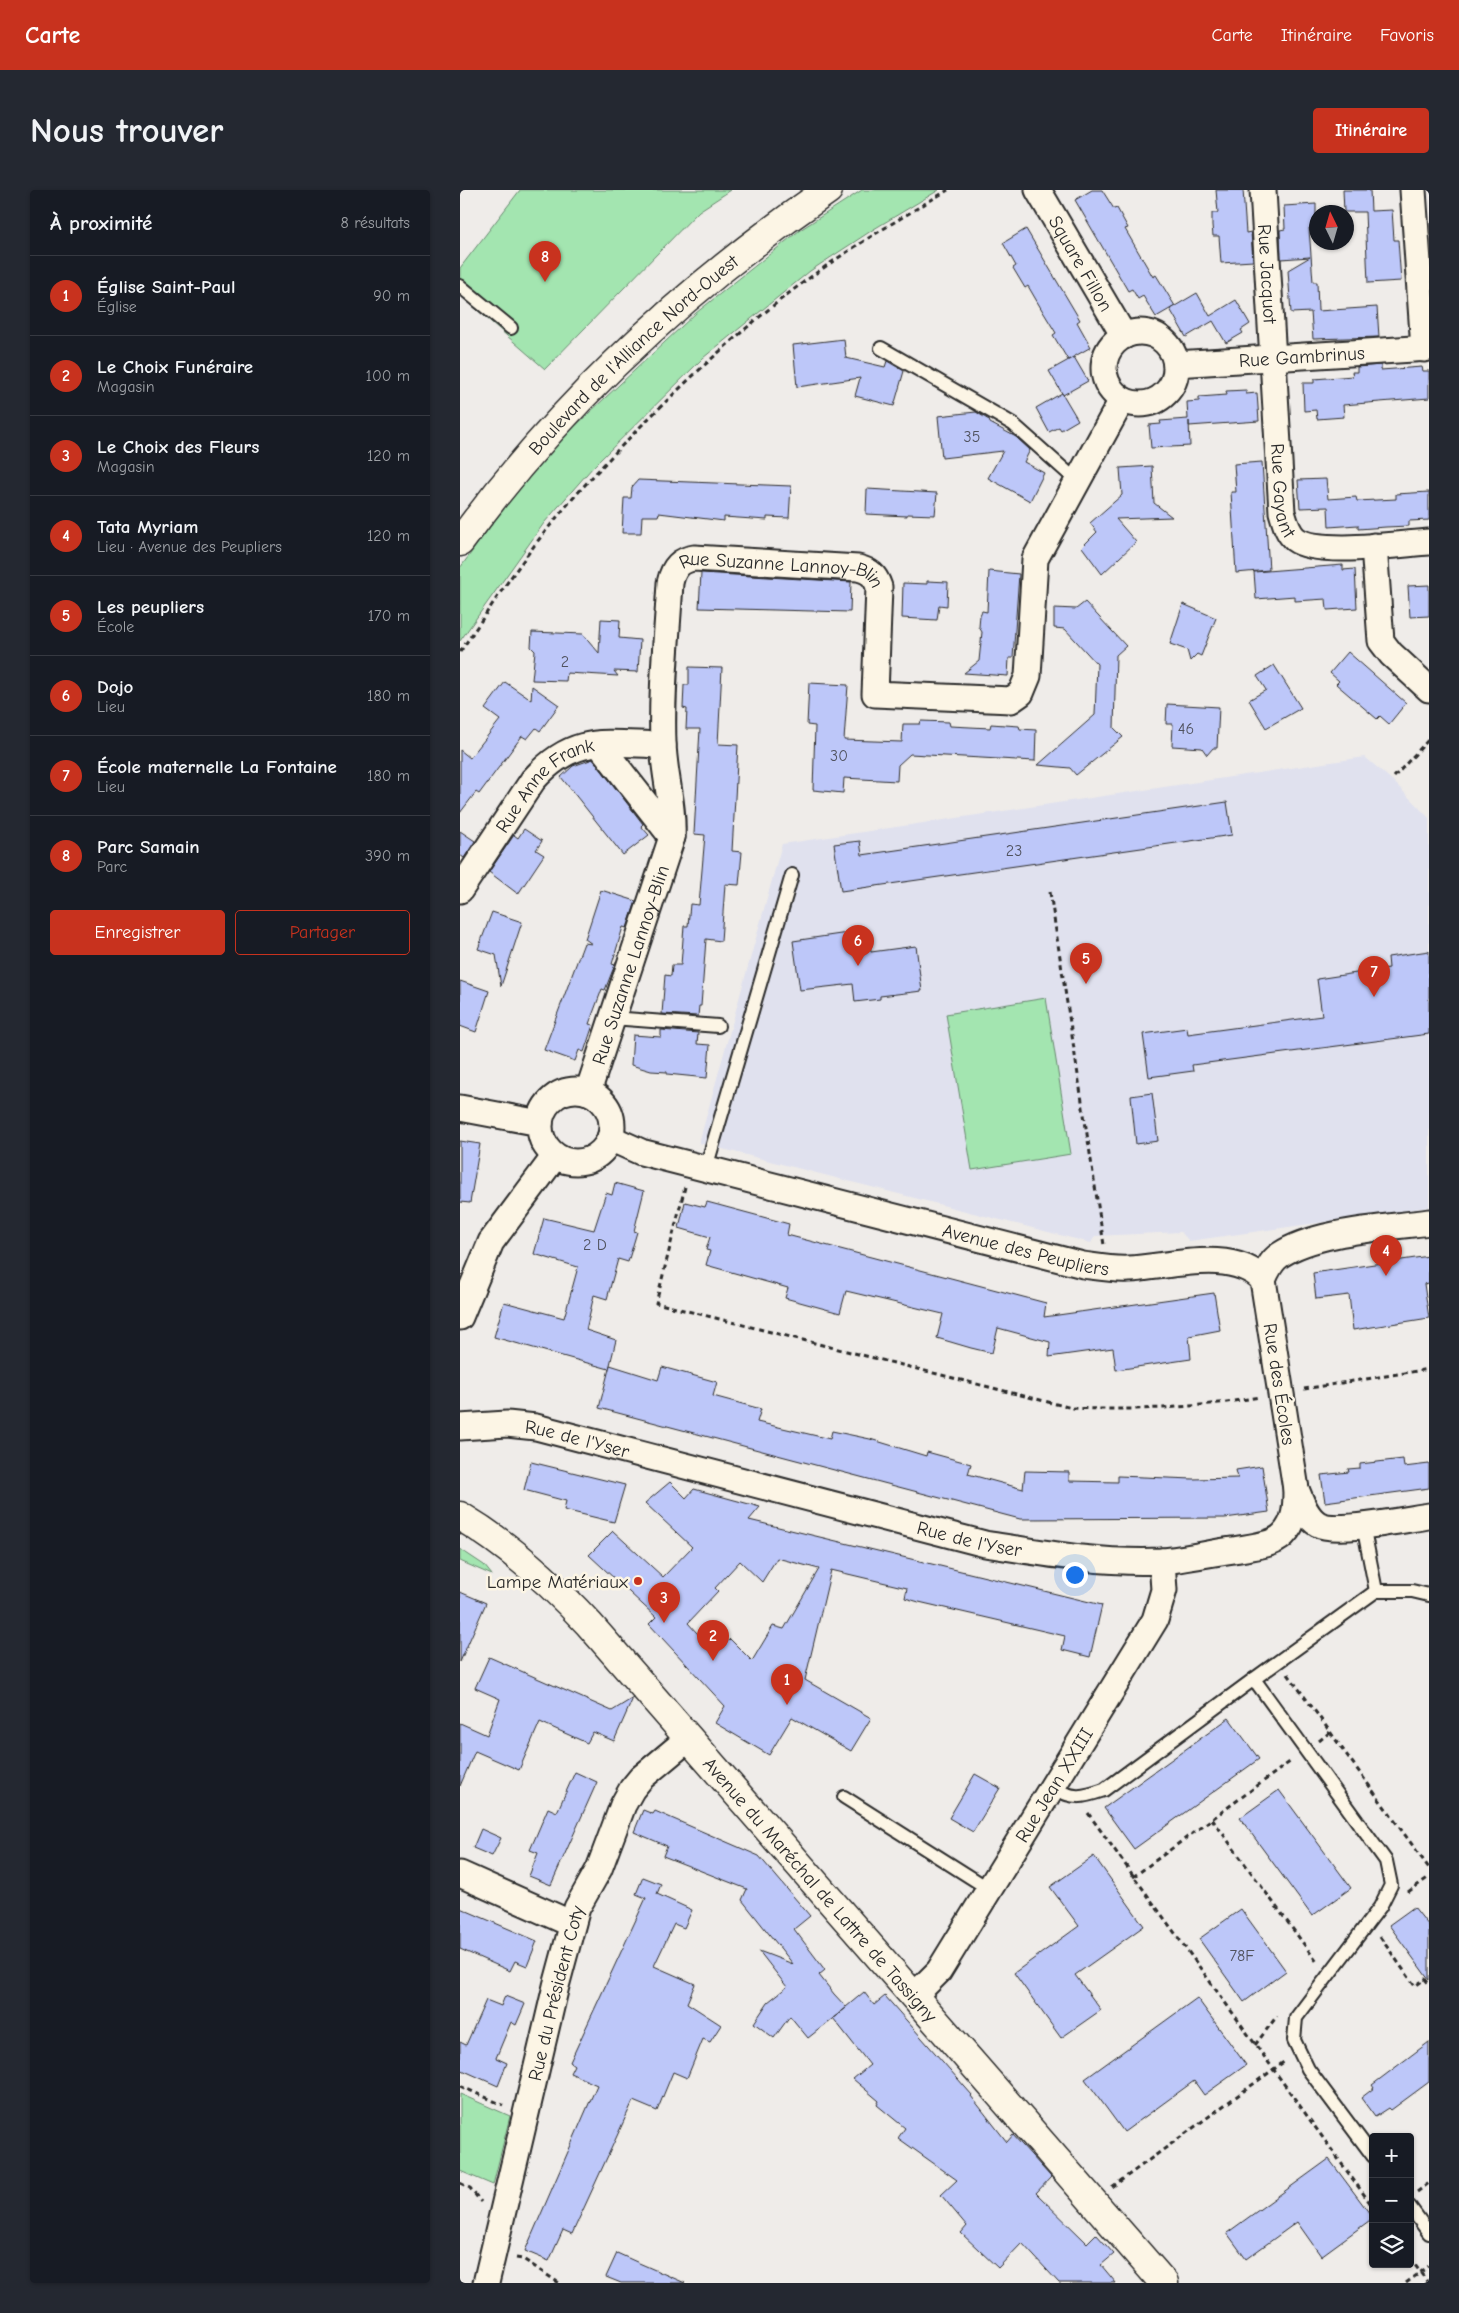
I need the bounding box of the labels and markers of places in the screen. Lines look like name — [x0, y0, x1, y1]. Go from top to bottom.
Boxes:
pin: 8 — [529, 241, 561, 282]
pin: 6 — [842, 925, 874, 966]
pin: 5 — [1070, 943, 1102, 984]
pin: 7 — [1358, 956, 1390, 997]
pin: 4 — [1370, 1235, 1402, 1276]
place label: Lampe Matériaux — [487, 1571, 629, 1593]
marker: Lampe Matériaux — [632, 1575, 644, 1587]
pin: 3 — [648, 1582, 680, 1623]
pin: 2 — [697, 1620, 729, 1661]
pin: 1 — [771, 1664, 803, 1705]

